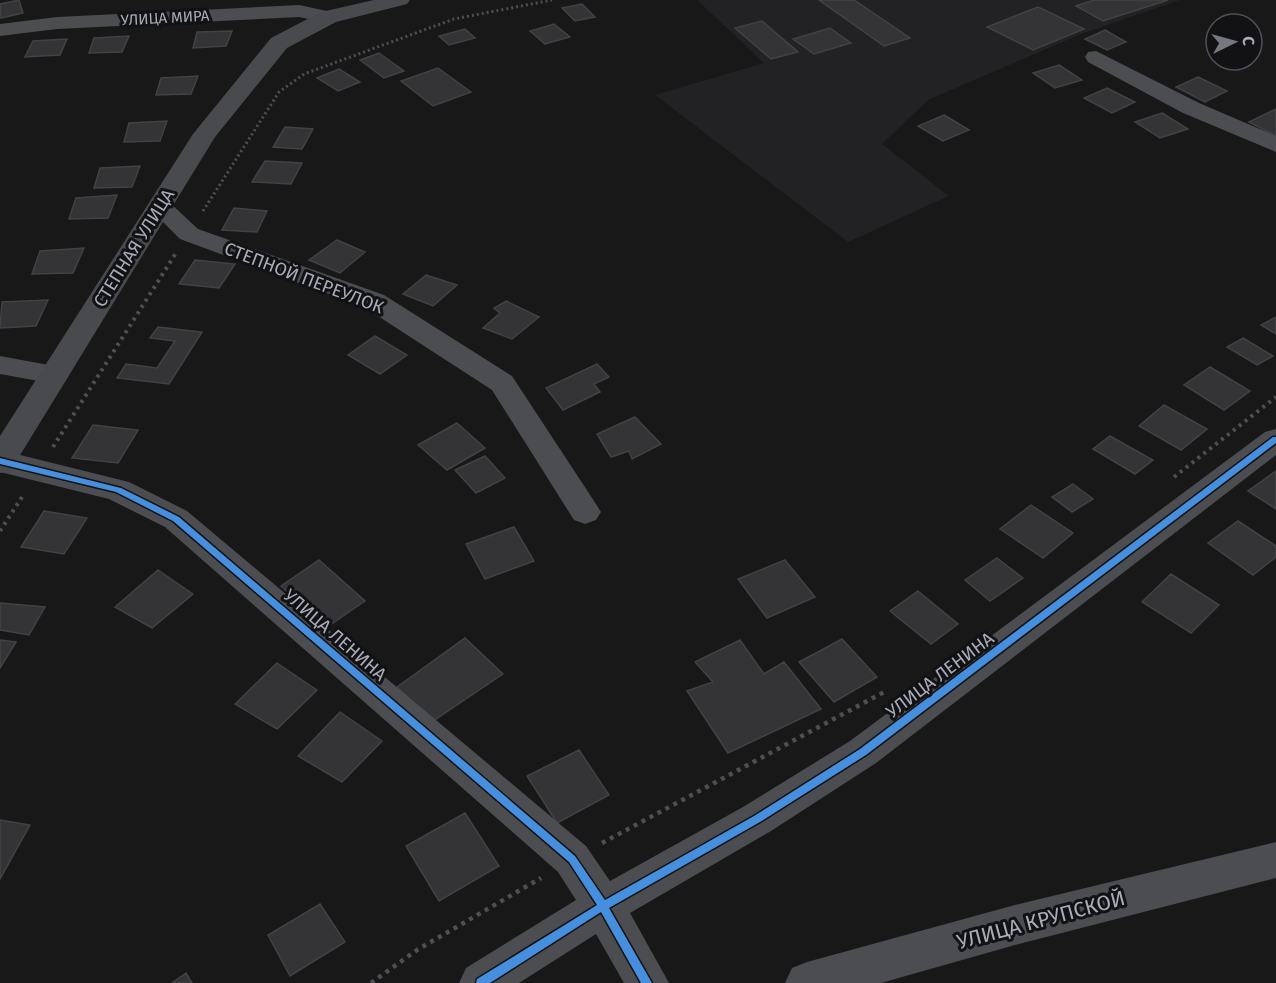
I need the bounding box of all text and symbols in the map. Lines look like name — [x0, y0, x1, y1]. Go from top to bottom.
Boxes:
street label: УЛИЦА МИРА — [120, 7, 210, 29]
north arrow — [1204, 12, 1264, 72]
text: С — [1239, 35, 1258, 47]
street label: СТЕПНАЯ УЛИЦА — [89, 184, 179, 311]
street label: СТЕПНОЙ ПЕРЕУЛОК — [221, 237, 387, 319]
street label: УЛИЦА ЛЕНИНА — [279, 584, 391, 686]
street label: УЛИЦА ЛЕНИНА — [882, 627, 999, 723]
street label: УЛИЦА КРУПСКОЙ — [954, 885, 1128, 955]

